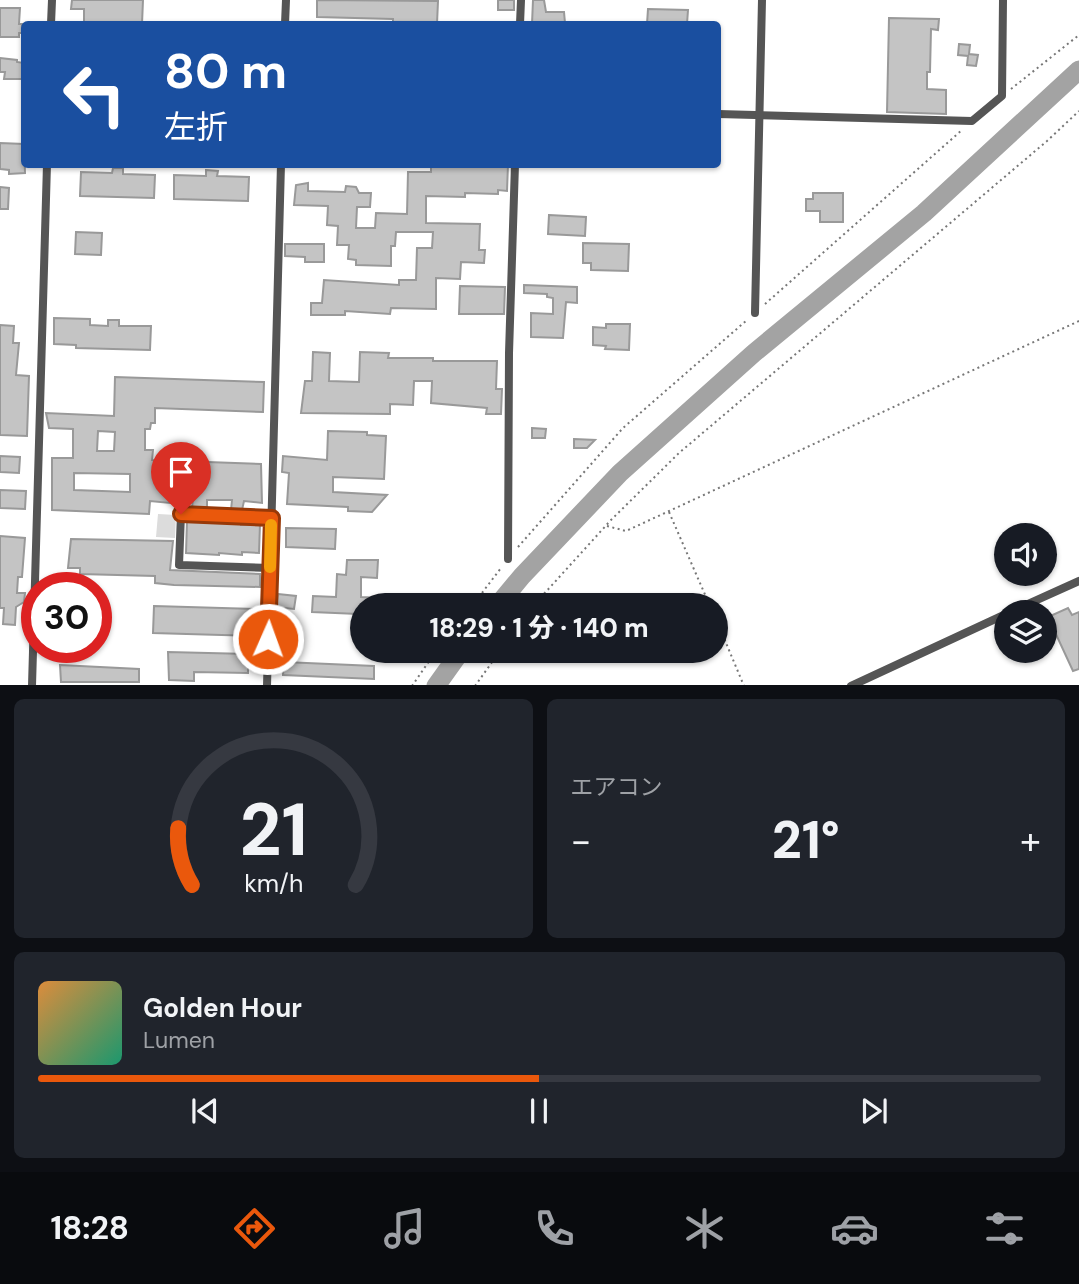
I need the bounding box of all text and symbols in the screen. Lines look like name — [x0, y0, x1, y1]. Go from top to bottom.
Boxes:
text: 80 m — [164, 39, 287, 103]
icon: left — [49, 49, 140, 140]
text: 左折 — [164, 106, 228, 148]
pin — [151, 442, 211, 514]
icon: arrive — [162, 453, 200, 491]
map controls — [994, 523, 1057, 663]
button: sound — [994, 523, 1057, 586]
speed limit sign: 30 — [21, 572, 112, 663]
button: layers — [994, 600, 1057, 663]
position arrow — [231, 602, 305, 676]
text: 18:29 · 1 分 · 140 m — [429, 611, 649, 645]
text: エアコン — [571, 772, 663, 802]
text: 21 — [239, 783, 308, 878]
text: 21° — [772, 806, 840, 874]
text: − — [571, 816, 591, 866]
text: + — [1020, 816, 1041, 866]
text: km/h — [244, 866, 303, 899]
text: Golden Hour — [143, 991, 302, 1025]
text: Lumen — [143, 1025, 215, 1055]
icon: previous — [186, 1092, 224, 1130]
icon: pause — [520, 1092, 558, 1130]
icon: next — [855, 1092, 893, 1130]
icon: directions — [230, 1204, 279, 1253]
icon: music — [380, 1204, 429, 1253]
icon: phone — [530, 1204, 579, 1253]
icon: climate — [680, 1204, 729, 1253]
icon: car — [830, 1204, 879, 1253]
icon: filters — [980, 1204, 1029, 1253]
text: 18:28 — [50, 1207, 129, 1249]

